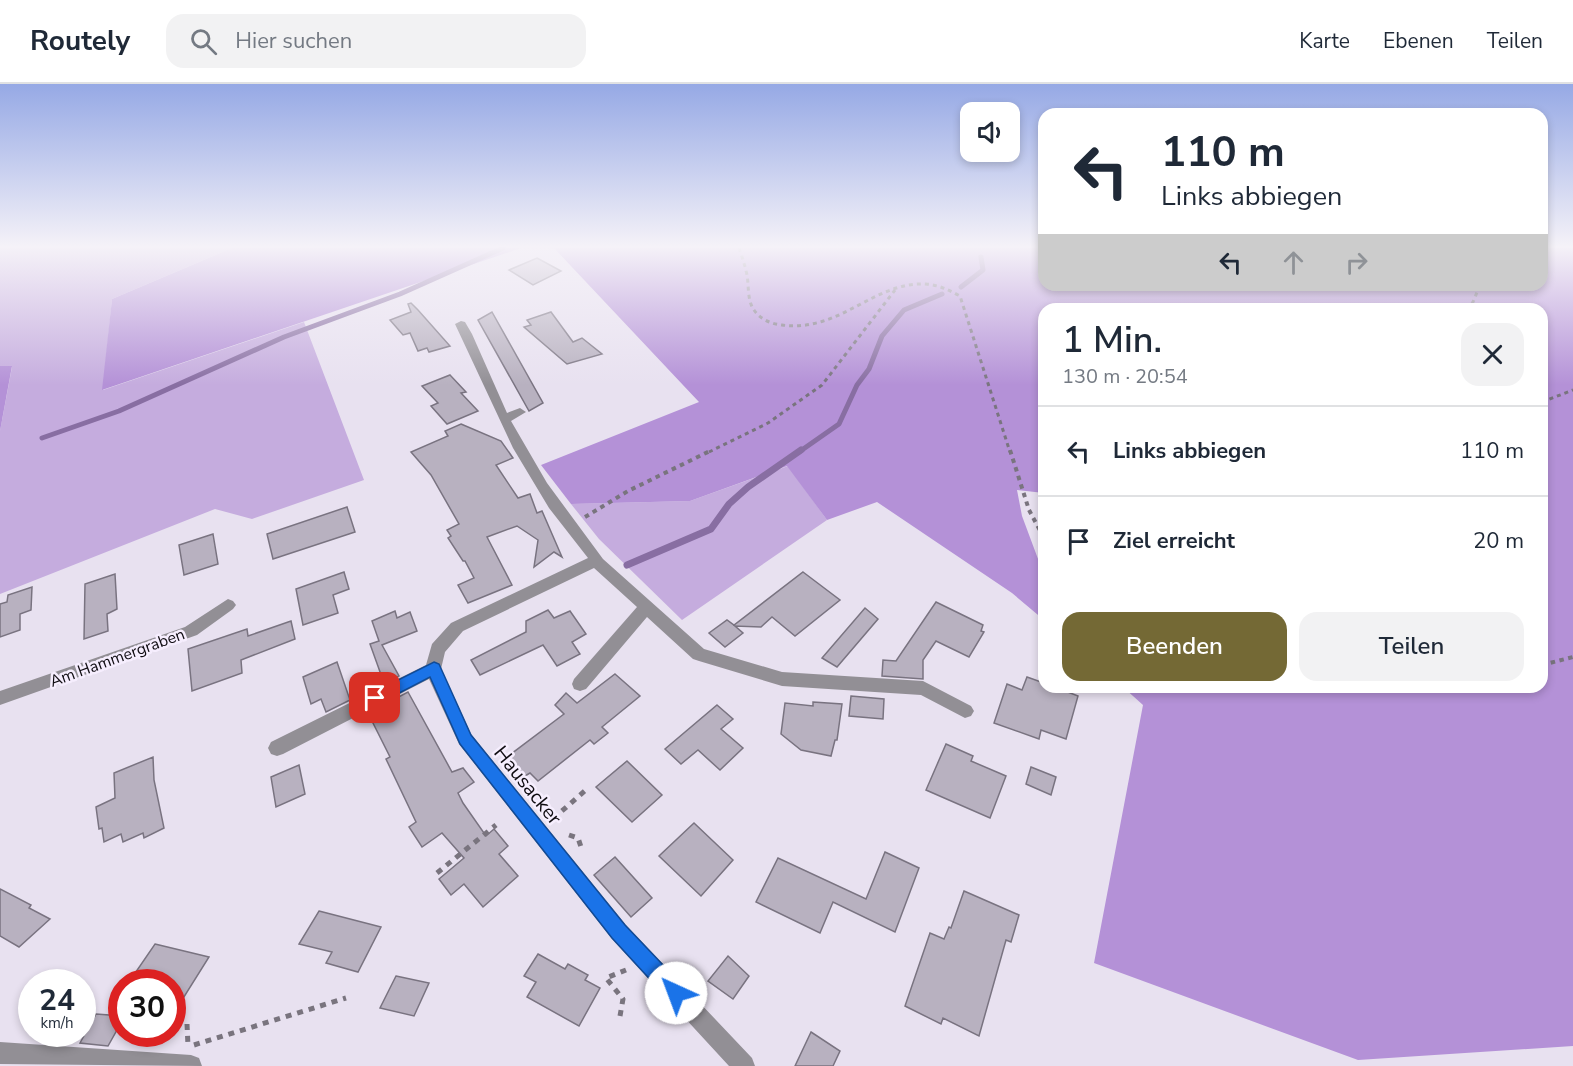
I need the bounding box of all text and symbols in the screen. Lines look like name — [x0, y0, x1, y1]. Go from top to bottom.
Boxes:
search box — [166, 14, 586, 68]
text: Routely — [30, 22, 130, 60]
icon: search — [187, 25, 220, 58]
text: Hier suchen — [235, 26, 352, 56]
text: Karte — [1299, 27, 1350, 55]
text: Ebenen — [1383, 27, 1454, 55]
text: Teilen — [1487, 27, 1543, 55]
map controls — [960, 102, 1020, 162]
button: sound — [960, 102, 1020, 162]
text: 110 m — [1161, 124, 1285, 181]
icon: left — [1062, 132, 1140, 210]
text: Links abbiegen — [1161, 178, 1342, 215]
icon: left — [1214, 246, 1247, 279]
icon: ahead — [1277, 246, 1310, 279]
icon: right — [1340, 246, 1373, 279]
text: 1 Min. — [1062, 316, 1162, 365]
button: close — [1461, 323, 1524, 386]
text: 130 m · 20:54 — [1062, 363, 1188, 390]
icon: left — [1062, 435, 1095, 468]
text: Links abbiegen — [1113, 436, 1266, 466]
text: 110 m — [1460, 436, 1524, 466]
icon: arrive — [1062, 525, 1095, 558]
text: Ziel erreicht — [1113, 526, 1235, 556]
text: 20 m — [1473, 526, 1524, 556]
button: Beenden — [1062, 612, 1287, 681]
button: Teilen — [1299, 612, 1524, 681]
street label: Am Hammergraben — [47, 623, 188, 693]
pin — [349, 672, 400, 723]
icon: arrive — [358, 681, 391, 714]
street label: Hausacker — [488, 740, 568, 830]
position arrow — [644, 961, 708, 1025]
speed limit sign: 30 — [108, 969, 186, 1047]
text: 24 — [39, 980, 75, 1021]
text: km/h — [40, 1013, 74, 1033]

